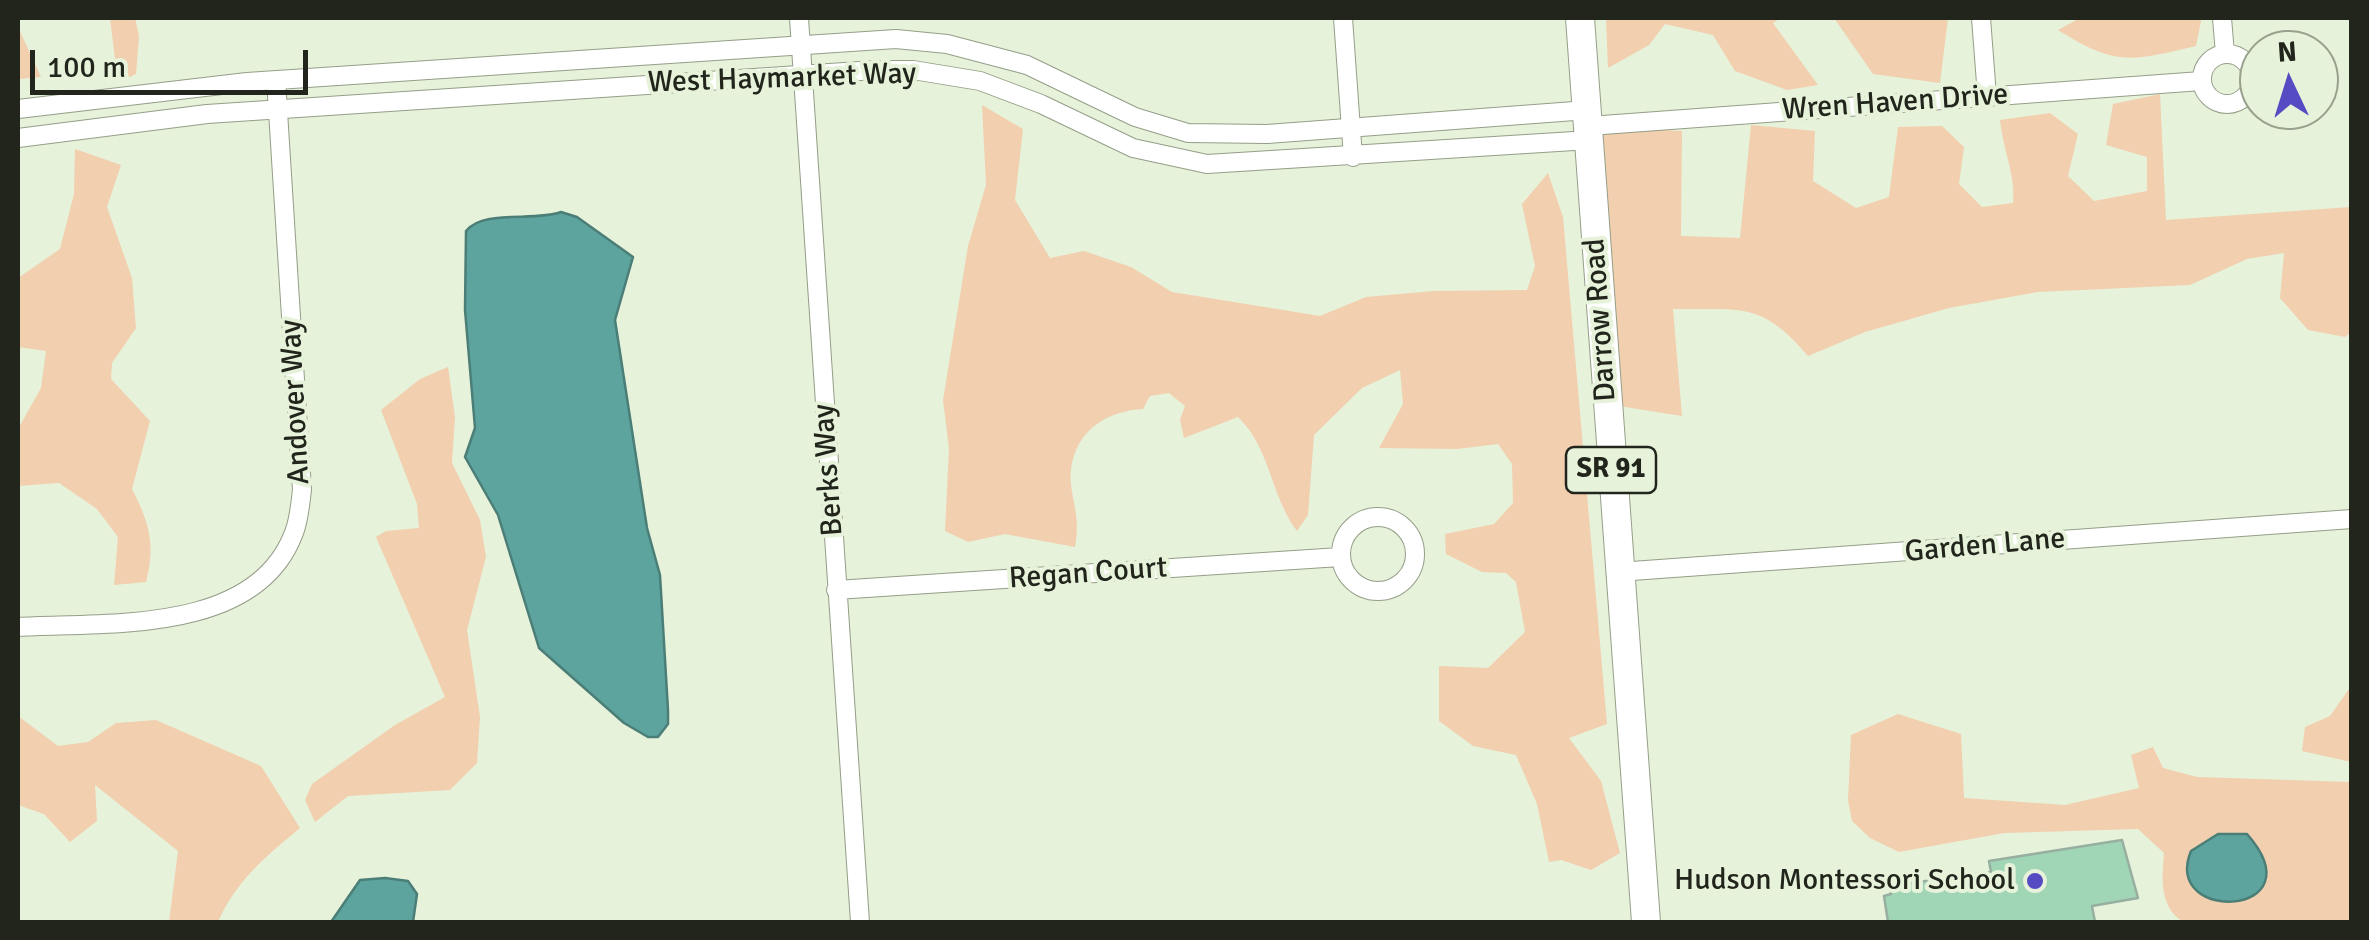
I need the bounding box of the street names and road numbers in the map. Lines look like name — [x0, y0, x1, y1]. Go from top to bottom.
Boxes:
street label: West Haymarket Way — [647, 56, 917, 102]
street label: Wren Haven Drive — [1781, 77, 2009, 129]
street label: Darrow Road — [1577, 237, 1625, 403]
street label: Andover Way — [274, 319, 318, 485]
street label: Berks Way — [806, 403, 852, 537]
road number: SR 91 — [1566, 447, 1656, 493]
street label: Garden Lane — [1903, 521, 2067, 571]
street label: Regan Court — [1008, 551, 1168, 597]

